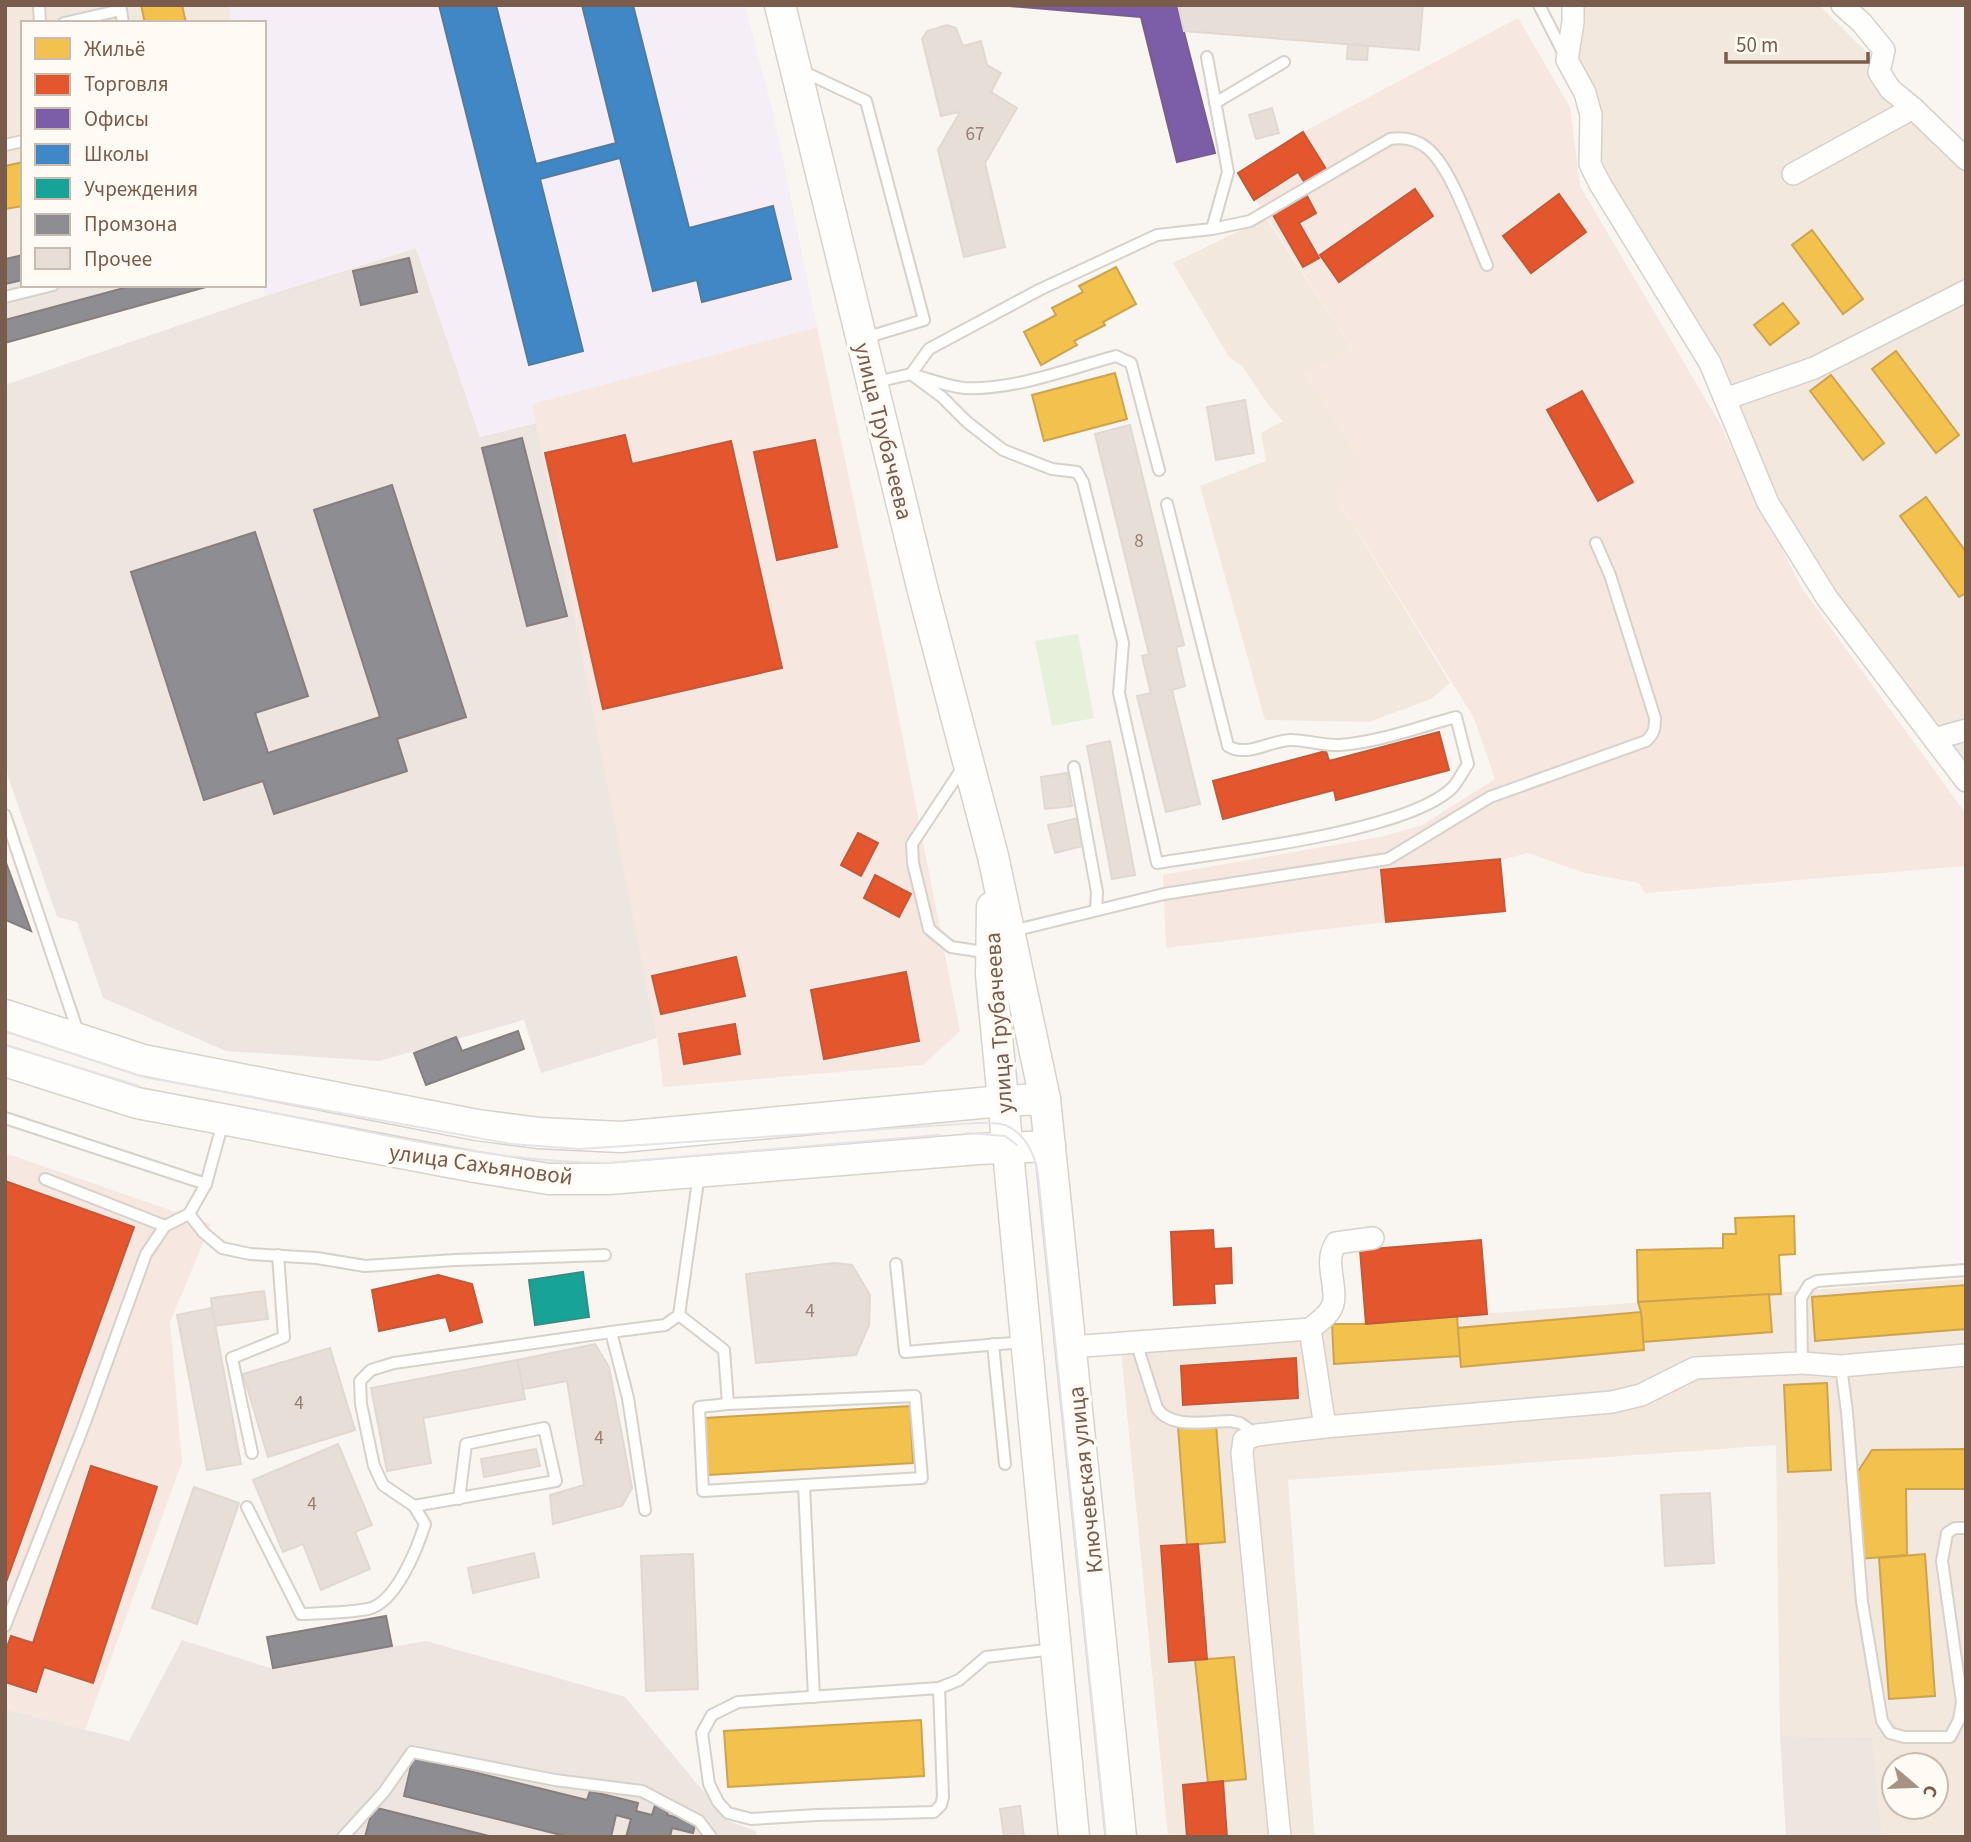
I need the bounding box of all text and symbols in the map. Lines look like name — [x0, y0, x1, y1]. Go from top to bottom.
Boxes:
legend — [21, 21, 266, 287]
scale bar — [1726, 21, 1868, 65]
text: 50 m — [1736, 30, 1778, 60]
text: Жильё — [84, 34, 145, 64]
text: Торговля — [84, 69, 169, 99]
text: Офисы — [84, 104, 149, 134]
house number: 67 — [966, 121, 984, 148]
text: Школы — [84, 139, 149, 169]
text: Учреждения — [84, 174, 198, 204]
text: Промзона — [84, 209, 177, 239]
text: Прочее — [84, 244, 152, 274]
street label: улица Трубачеева — [846, 339, 921, 523]
house number: 8 — [1134, 528, 1144, 555]
street label: улица Трубачеева — [976, 931, 1021, 1115]
street label: улица Сахьяновой — [387, 1135, 575, 1194]
house number: 4 — [805, 1298, 815, 1325]
street label: Ключевская улица — [1059, 1385, 1112, 1575]
house number: 4 — [294, 1390, 304, 1417]
house number: 4 — [594, 1425, 604, 1452]
house number: 4 — [307, 1491, 317, 1518]
north arrow — [1880, 1751, 1950, 1821]
text: С — [1915, 1781, 1944, 1801]

